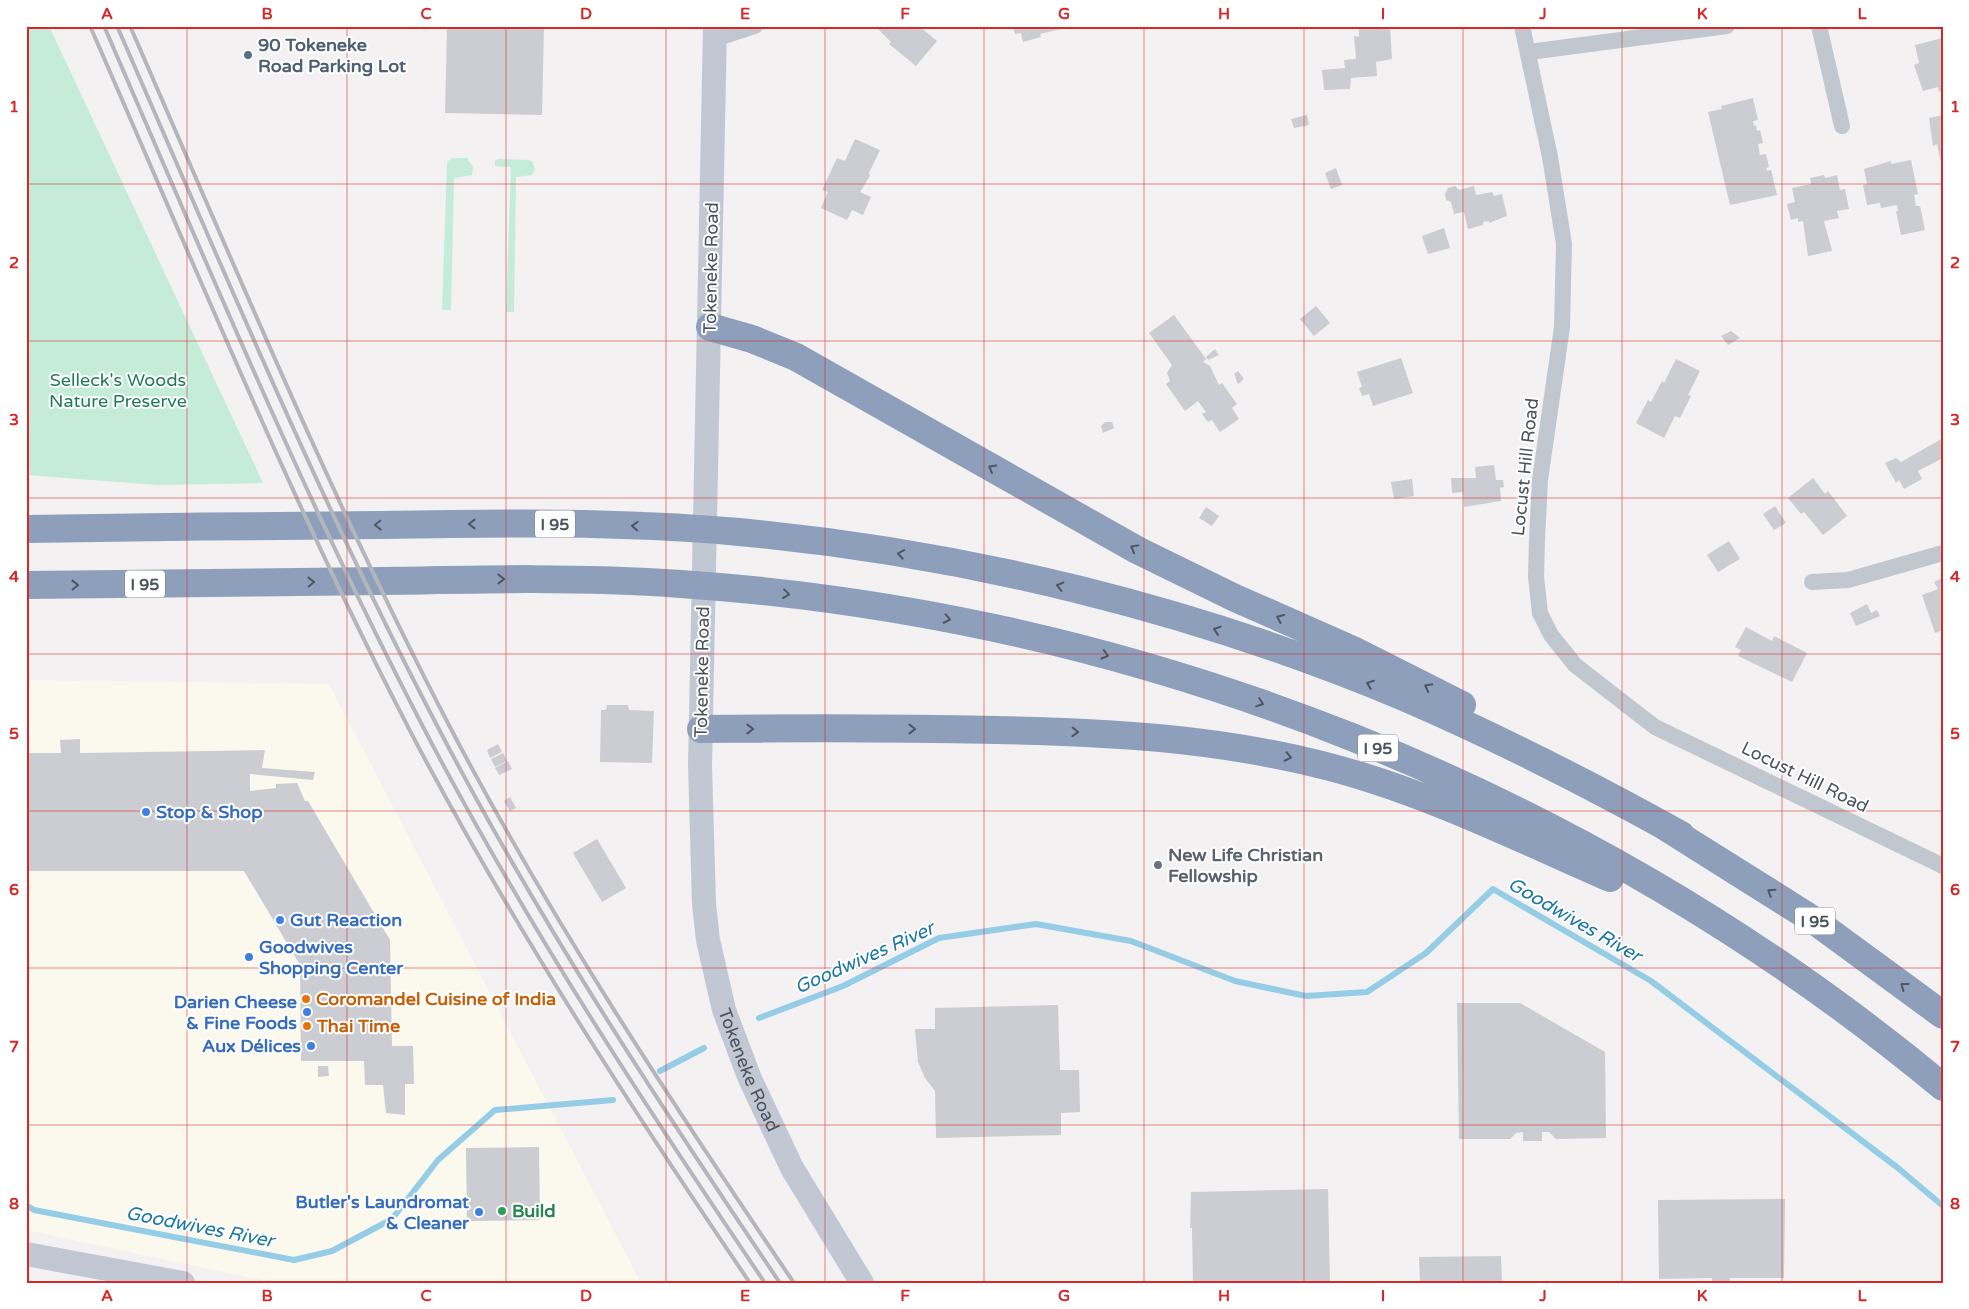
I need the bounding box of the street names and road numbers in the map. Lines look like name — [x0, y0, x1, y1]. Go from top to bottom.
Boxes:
street label: Tokeneke Road — [699, 202, 723, 334]
street label: Locust Hill Road — [1507, 397, 1543, 537]
road number: I 95 — [535, 510, 575, 538]
road number: I 95 — [125, 570, 165, 598]
street label: Tokeneke Road — [690, 606, 714, 738]
road number: I 95 — [1358, 734, 1398, 761]
street label: Locust Hill Road — [1738, 737, 1872, 817]
road number: I 95 — [1795, 908, 1835, 934]
street label: Tokeneke Road — [713, 1005, 784, 1135]

